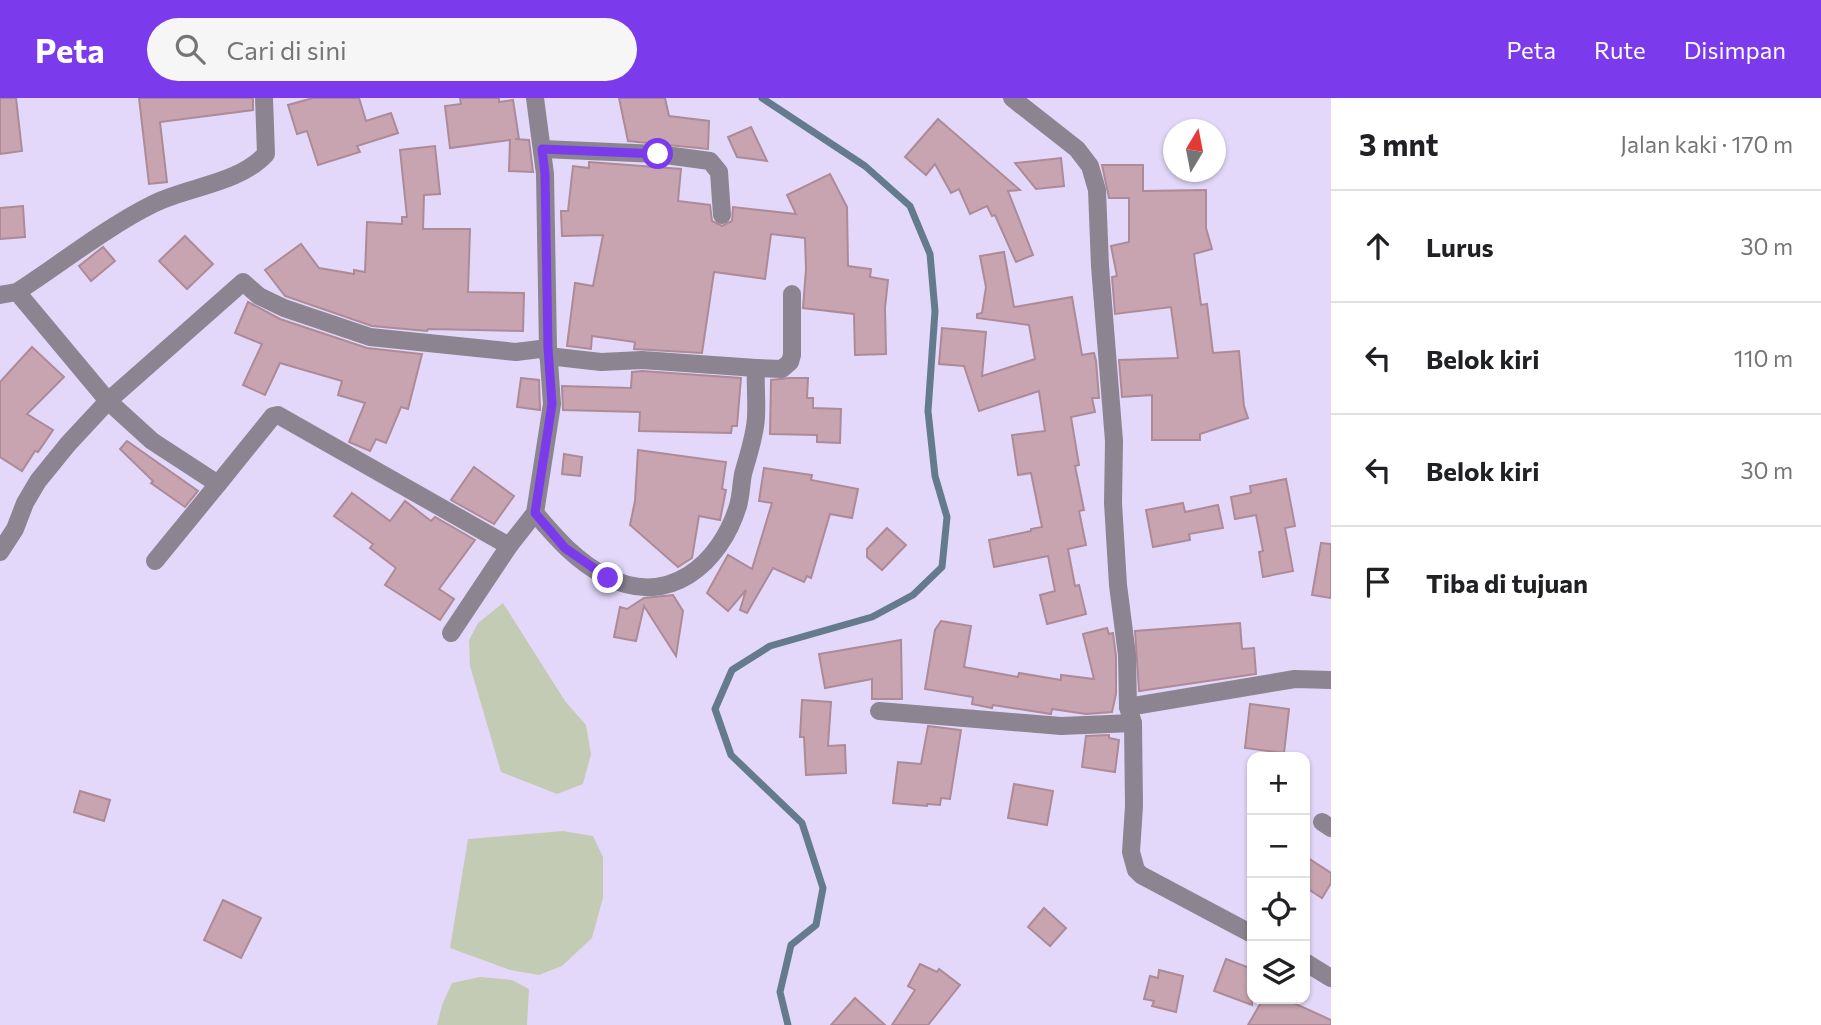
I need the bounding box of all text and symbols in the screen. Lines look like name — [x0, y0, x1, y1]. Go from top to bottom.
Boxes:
search box — [147, 18, 637, 81]
text: Peta — [35, 29, 105, 70]
icon: search — [171, 30, 209, 68]
text: Cari di sini — [227, 34, 347, 65]
text: Peta — [1506, 35, 1556, 64]
text: Rute — [1594, 35, 1646, 64]
text: Disimpan — [1684, 35, 1786, 64]
north arrow — [1163, 119, 1226, 182]
text: 3 mnt — [1359, 125, 1438, 162]
text: Jalan kaki · 170 m — [1620, 130, 1793, 158]
route start — [642, 138, 673, 169]
icon: ahead — [1359, 227, 1397, 265]
text: Lurus — [1426, 231, 1494, 262]
text: 30 m — [1740, 232, 1793, 260]
icon: left — [1359, 339, 1397, 377]
text: Belok kiri — [1426, 343, 1540, 374]
text: 110 m — [1734, 344, 1793, 372]
icon: left — [1359, 451, 1397, 489]
text: Belok kiri — [1426, 455, 1540, 486]
text: 30 m — [1740, 456, 1793, 484]
route end — [592, 562, 623, 593]
icon: arrive — [1359, 563, 1397, 601]
text: Tiba di tujuan — [1426, 567, 1588, 598]
map controls — [1247, 752, 1310, 1004]
button: + — [1247, 752, 1310, 815]
button: − — [1247, 815, 1310, 878]
button: locate — [1247, 878, 1310, 941]
button: layers — [1247, 941, 1310, 1004]

